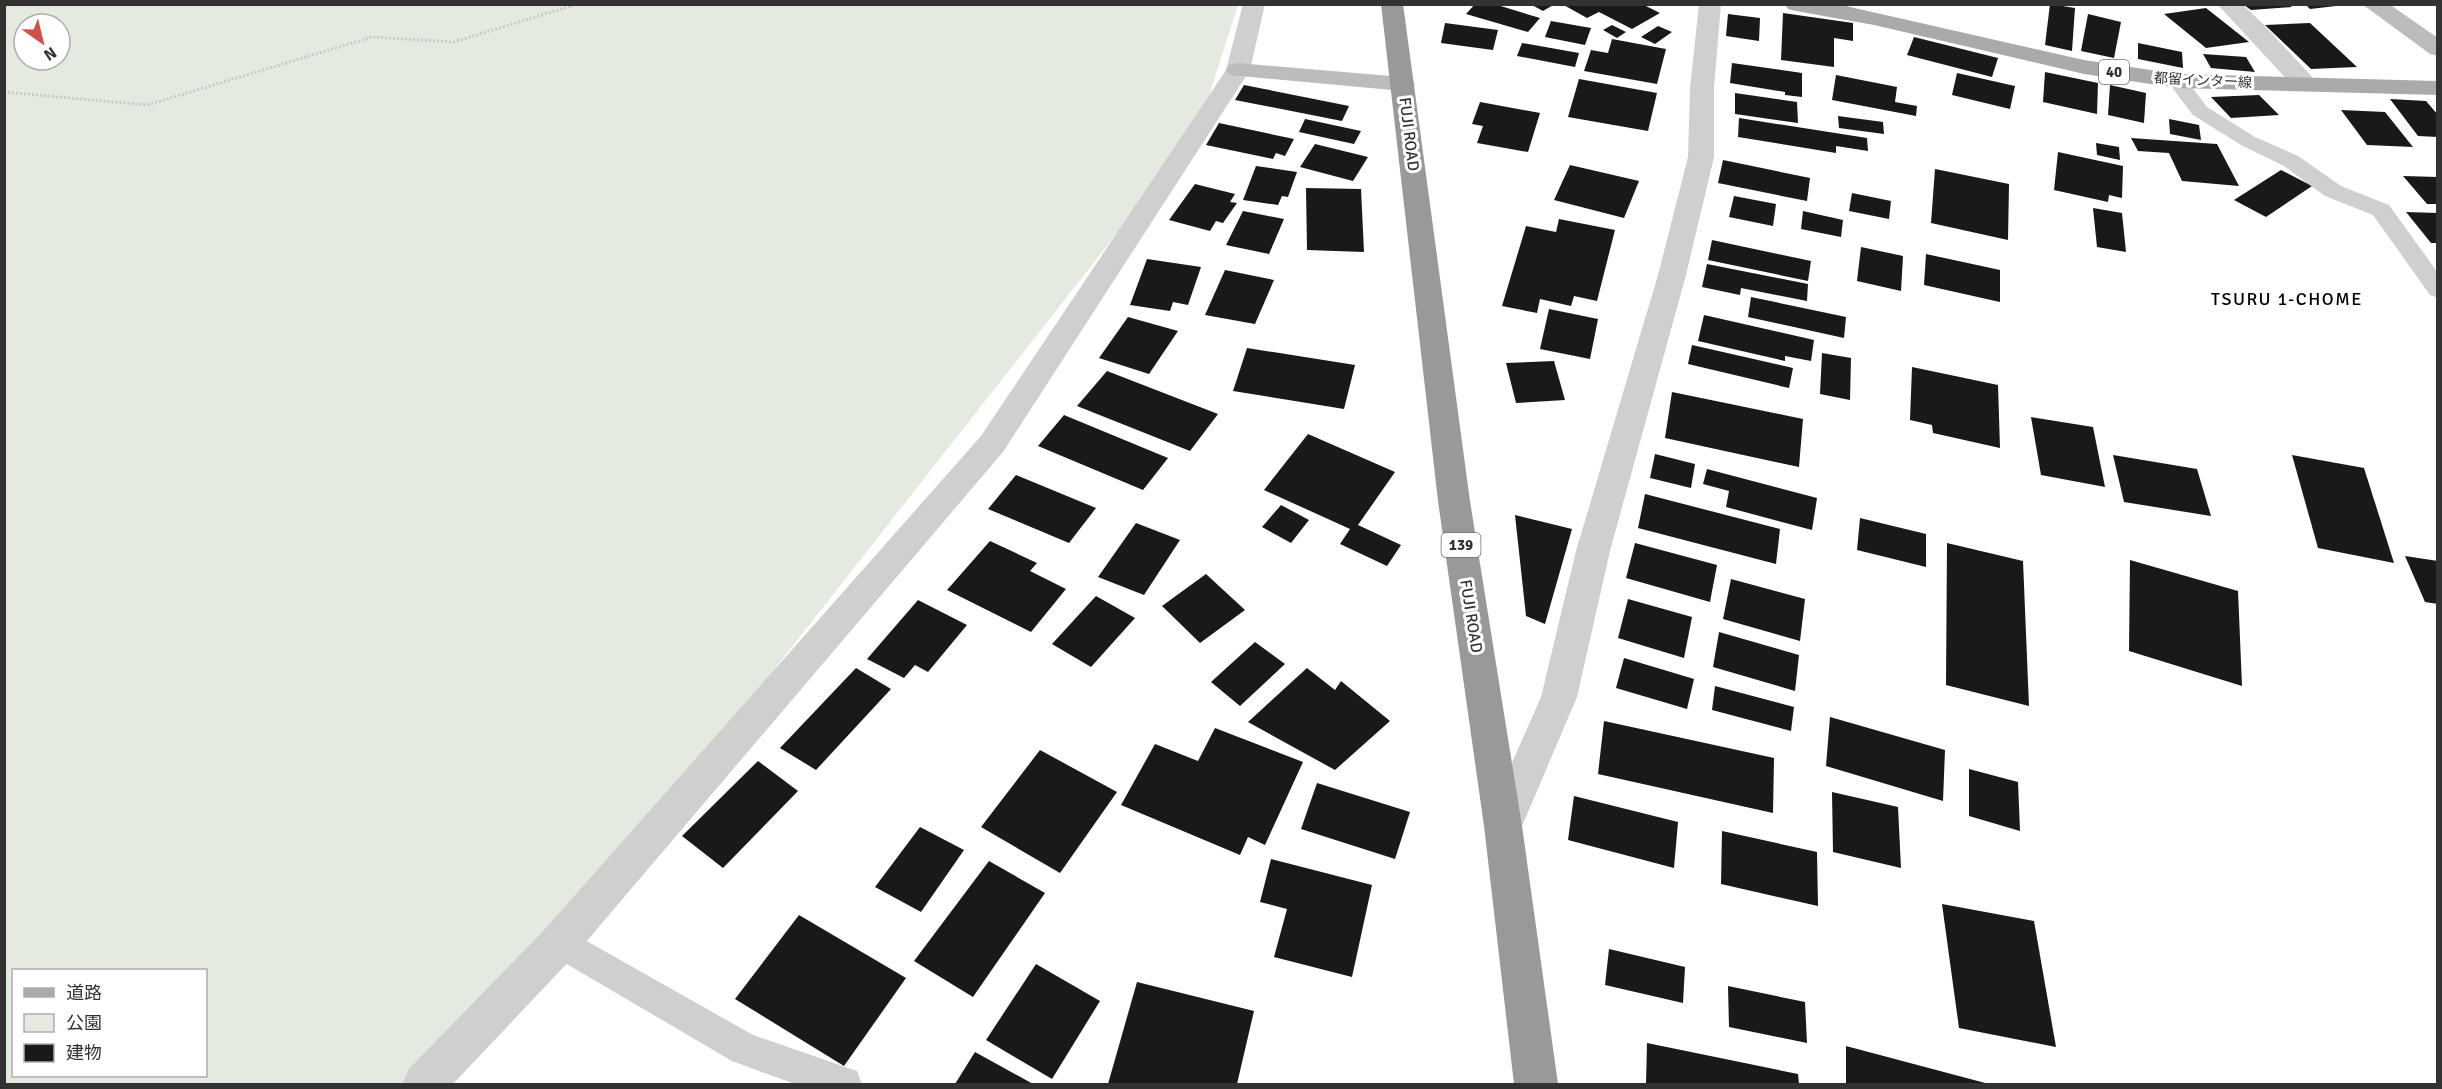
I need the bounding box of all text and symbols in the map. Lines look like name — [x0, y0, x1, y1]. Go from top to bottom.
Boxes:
north arrow — [12, 12, 72, 72]
text: N — [40, 42, 60, 65]
road number: 40 — [2099, 60, 2129, 84]
street label: 都留インター線 — [2154, 69, 2252, 92]
street label: FUJI ROAD — [1395, 96, 1423, 172]
district label: TSURU 1-CHOME — [2211, 288, 2363, 310]
road number: 139 — [1442, 533, 1480, 557]
street label: FUJI ROAD — [1455, 578, 1487, 654]
legend — [12, 969, 207, 1077]
text: 道路 — [66, 982, 102, 1004]
text: 公園 — [66, 1012, 102, 1034]
text: 建物 — [66, 1042, 102, 1064]

